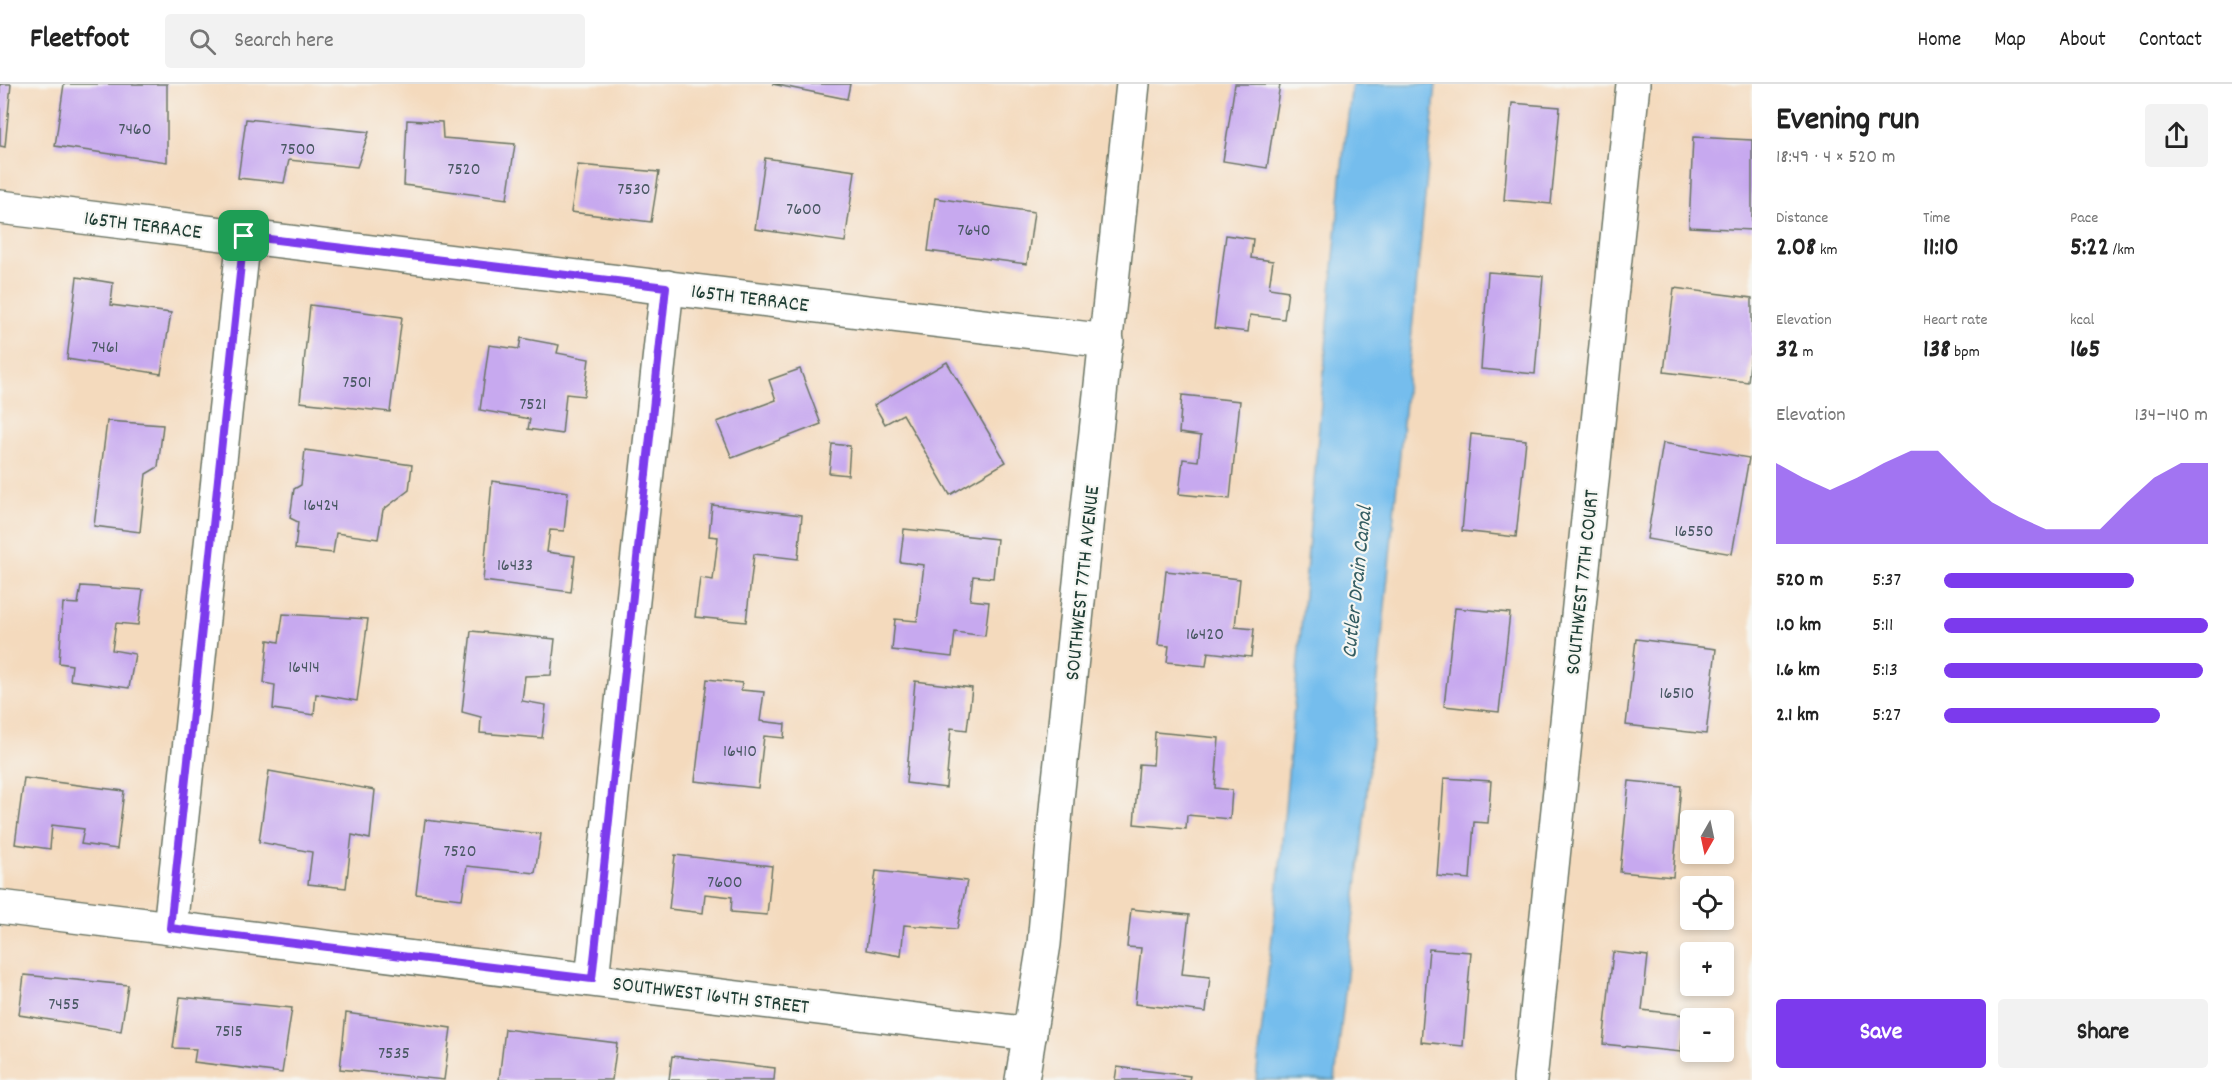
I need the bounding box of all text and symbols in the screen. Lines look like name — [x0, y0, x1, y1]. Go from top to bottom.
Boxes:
search box — [165, 14, 585, 68]
text: Fleetfoot — [30, 21, 129, 61]
icon: search — [186, 25, 219, 58]
text: Search here — [234, 26, 334, 57]
text: Home — [1917, 26, 1961, 56]
text: Map — [1994, 26, 2026, 56]
text: About — [2059, 26, 2106, 56]
text: Contact — [2139, 26, 2202, 56]
text: Evening run — [1776, 98, 1920, 145]
button: share — [2145, 104, 2208, 167]
house number: 7460 — [119, 118, 152, 143]
house number: 7500 — [281, 138, 315, 163]
text: 18:49 · 4 × 520 m — [1776, 144, 1895, 172]
house number: 7520 — [448, 158, 480, 183]
house number: 7530 — [617, 178, 651, 203]
house number: 7600 — [786, 198, 822, 223]
street label: 165TH TERRACE — [82, 205, 204, 249]
text: Distance — [1776, 207, 1828, 230]
text: Time — [1923, 207, 1950, 230]
text: Pace — [2070, 207, 2098, 230]
pin — [218, 210, 269, 261]
icon: arrive — [227, 219, 260, 252]
house number: 7640 — [958, 219, 991, 244]
text: 2.08 — [1776, 230, 1816, 267]
text: 11:10 — [1923, 230, 1959, 267]
text: 5:22 — [2070, 230, 2109, 267]
text: km — [1816, 239, 1838, 262]
text: /km — [2109, 239, 2135, 262]
street label: 165TH TERRACE — [689, 278, 811, 322]
text: Elevation — [1776, 309, 1832, 332]
text: Heart rate — [1923, 309, 1988, 332]
text: kcal — [2070, 309, 2094, 332]
text: 32 — [1776, 332, 1799, 369]
text: 138 — [1923, 332, 1951, 369]
text: 165 — [2070, 332, 2100, 369]
house number: 7461 — [91, 336, 119, 361]
text: m — [1799, 341, 1814, 364]
text: bpm — [1951, 341, 1980, 364]
house number: 7501 — [343, 371, 371, 396]
house number: 7521 — [519, 393, 547, 418]
text: Elevation — [1776, 402, 1846, 430]
text: 134–140 m — [2135, 402, 2208, 430]
street label: SOUTHWEST 77TH AVENUE — [1059, 484, 1109, 682]
street label: SOUTHWEST 77TH COURT — [1559, 488, 1609, 676]
house number: 16424 — [303, 494, 339, 519]
water label: Cutler Drain Canal — [1335, 503, 1382, 660]
house number: 16550 — [1674, 520, 1714, 545]
house number: 16433 — [497, 554, 533, 579]
text: 520 m — [1776, 567, 1823, 595]
text: 5:37 — [1872, 567, 1901, 595]
text: 1.0 km — [1776, 612, 1821, 640]
text: 5:11 — [1872, 612, 1893, 640]
house number: 16420 — [1186, 623, 1224, 648]
house number: 16414 — [288, 656, 320, 681]
text: 1.6 km — [1776, 657, 1820, 685]
text: 5:13 — [1872, 657, 1898, 685]
house number: 16510 — [1660, 682, 1694, 707]
text: 2.1 km — [1776, 702, 1819, 730]
text: 5:27 — [1872, 702, 1901, 730]
house number: 16410 — [723, 740, 757, 765]
north arrow — [1680, 810, 1734, 864]
map controls — [1680, 810, 1734, 1062]
house number: 7520 — [444, 840, 476, 865]
house number: 7600 — [707, 871, 743, 896]
button: locate — [1680, 876, 1734, 930]
button: + — [1680, 942, 1734, 996]
street label: SOUTHWEST 164TH STREET — [611, 970, 811, 1024]
house number: 7455 — [48, 993, 80, 1018]
button: Save — [1776, 999, 1986, 1068]
button: Share — [1998, 999, 2208, 1068]
button: − — [1680, 1008, 1734, 1062]
house number: 7515 — [215, 1020, 243, 1045]
house number: 7535 — [378, 1042, 410, 1067]

